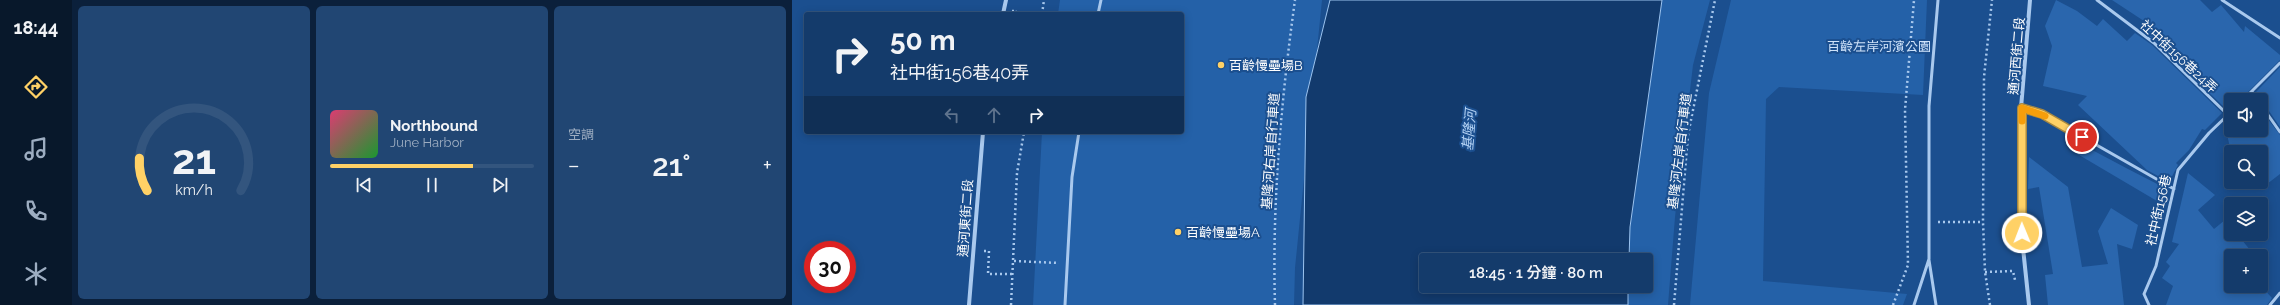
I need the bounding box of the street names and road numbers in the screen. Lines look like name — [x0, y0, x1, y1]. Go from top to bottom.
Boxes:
street label: 通河西街二段 — [2006, 17, 2027, 96]
street label: 社中街156巷24弄 — [2137, 17, 2220, 96]
street label: 基隆河右岸自行車道 — [1259, 92, 1282, 210]
street label: 基隆河左岸自行車道 — [1665, 92, 1694, 210]
street label: 社中街156巷 — [2143, 173, 2174, 247]
street label: 通河東街二段 — [955, 179, 976, 257]

